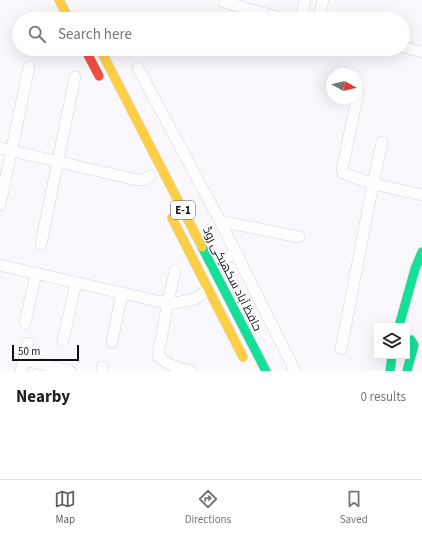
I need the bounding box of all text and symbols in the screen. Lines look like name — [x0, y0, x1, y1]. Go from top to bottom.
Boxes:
search box — [12, 12, 410, 56]
icon: search — [26, 23, 48, 45]
text: Search here — [58, 24, 132, 45]
north arrow — [326, 68, 362, 104]
road number: E-1 — [171, 201, 195, 219]
street label: حافظ آباد سکھیکی روڈ — [198, 224, 266, 334]
map controls — [374, 323, 410, 359]
button: layers — [374, 323, 410, 359]
scale bar — [12, 343, 79, 362]
text: 50 m — [18, 344, 40, 359]
text: Nearby — [16, 385, 70, 409]
text: 0 results — [361, 388, 406, 406]
tab: Map — [54, 488, 76, 527]
tab: Directions — [185, 488, 231, 527]
tab: Saved — [340, 488, 368, 527]

